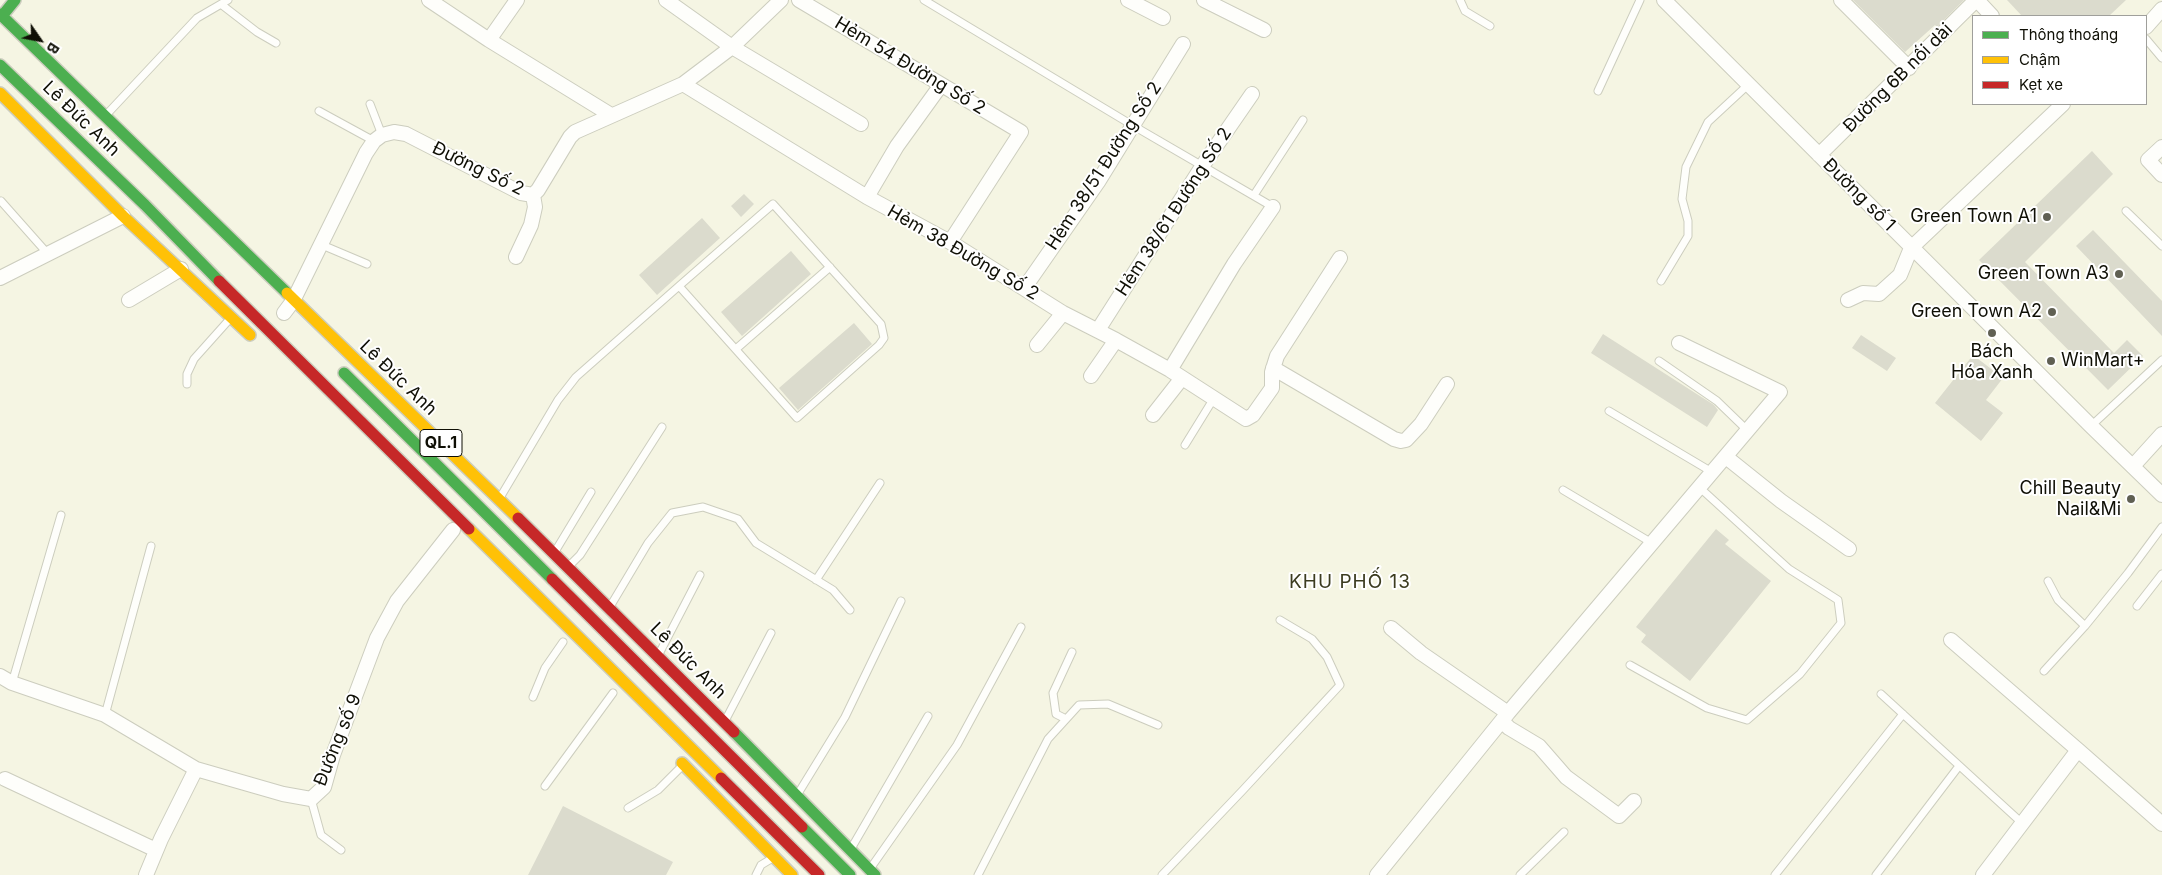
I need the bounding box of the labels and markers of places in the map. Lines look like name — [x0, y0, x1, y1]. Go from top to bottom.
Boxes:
place label: Green Town A1 — [1910, 206, 2037, 228]
marker: Green Town A1 — [2041, 211, 2053, 223]
place label: Green Town A3 — [1978, 263, 2109, 285]
marker: Green Town A3 — [2113, 268, 2125, 280]
place label: Green Town A2 — [1911, 301, 2042, 323]
marker: Green Town A2 — [2046, 306, 2058, 318]
marker: Bách Hóa Xanh — [1986, 327, 1998, 339]
place label: Bách Hóa Xanh — [1951, 341, 2033, 384]
place label: WinMart+ — [2061, 350, 2145, 372]
marker: WinMart+ — [2045, 355, 2057, 367]
place label: Chill Beauty Nail&Mi — [2020, 478, 2121, 520]
marker: Chill Beauty Nail&Mi — [2125, 493, 2137, 505]

